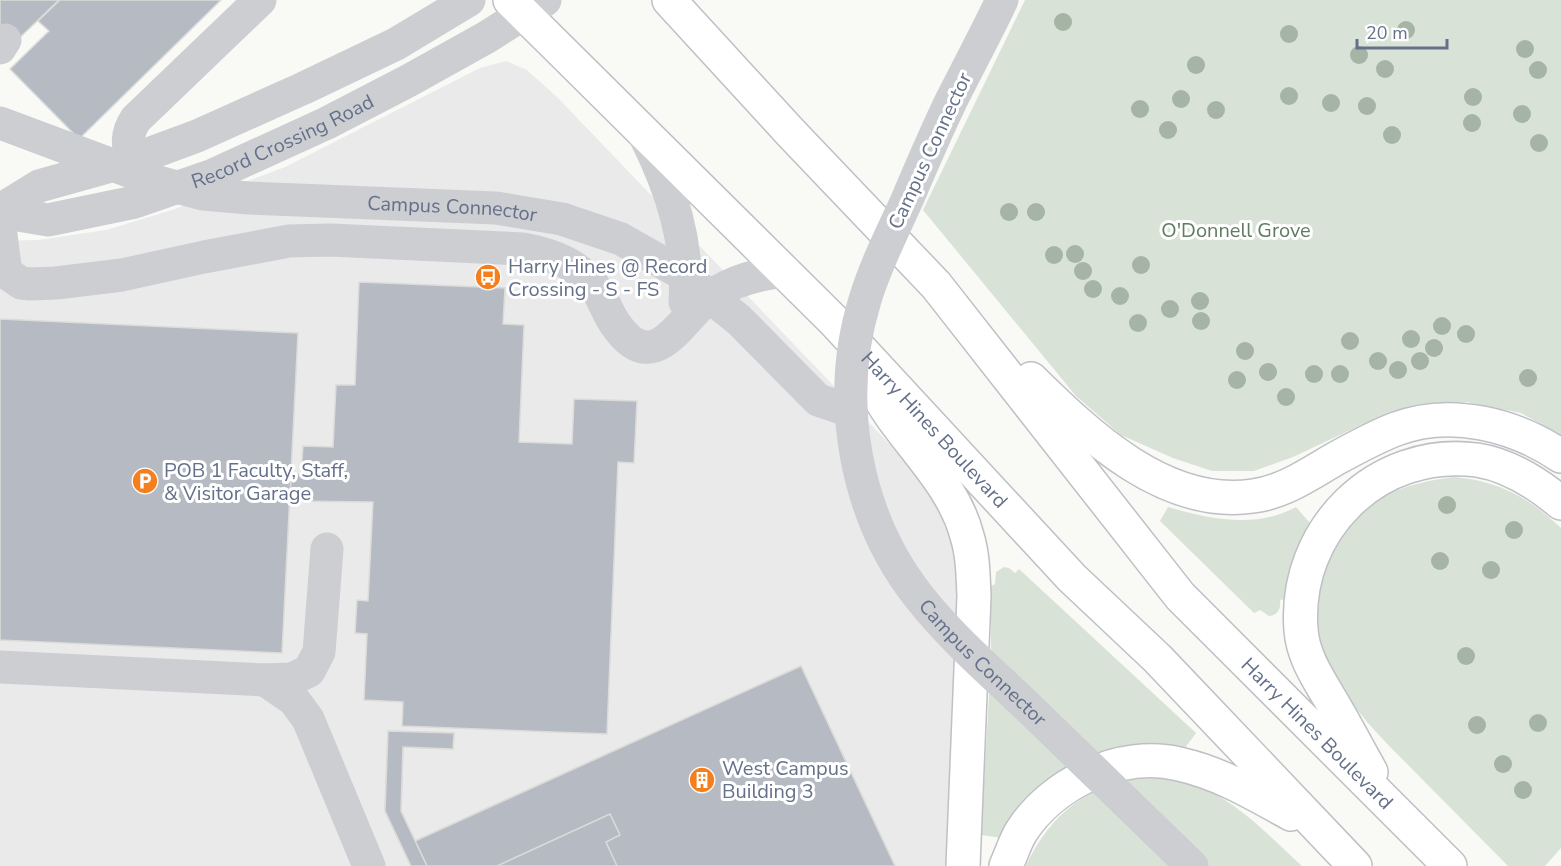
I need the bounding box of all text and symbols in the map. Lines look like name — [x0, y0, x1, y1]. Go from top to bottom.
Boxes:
scale bar — [1357, 12, 1447, 50]
text: 20 m — [1366, 21, 1408, 45]
street label: Campus Connector — [882, 68, 978, 234]
street label: Record Crossing Road — [188, 88, 378, 195]
street label: Campus Connector — [367, 189, 539, 228]
park label: O'Donnell Grove — [1161, 217, 1311, 244]
place label: Harry Hines @ Record Crossing - S - FS — [508, 253, 708, 303]
bus stop icon: Harry Hines @ Record Crossing - S - FS — [473, 262, 503, 292]
street label: Harry Hines Boulevard — [855, 345, 1014, 514]
place label: POB 1 Faculty, Staff, & Visitor Garage — [164, 457, 348, 507]
parking icon: POB 1 Faculty, Staff, & Visitor Garage — [130, 466, 160, 496]
street label: Campus Connector — [913, 593, 1053, 732]
street label: Harry Hines Boulevard — [1235, 651, 1399, 815]
place label: West Campus Building 3 — [722, 755, 849, 805]
building icon: West Campus Building 3 — [687, 765, 717, 795]

